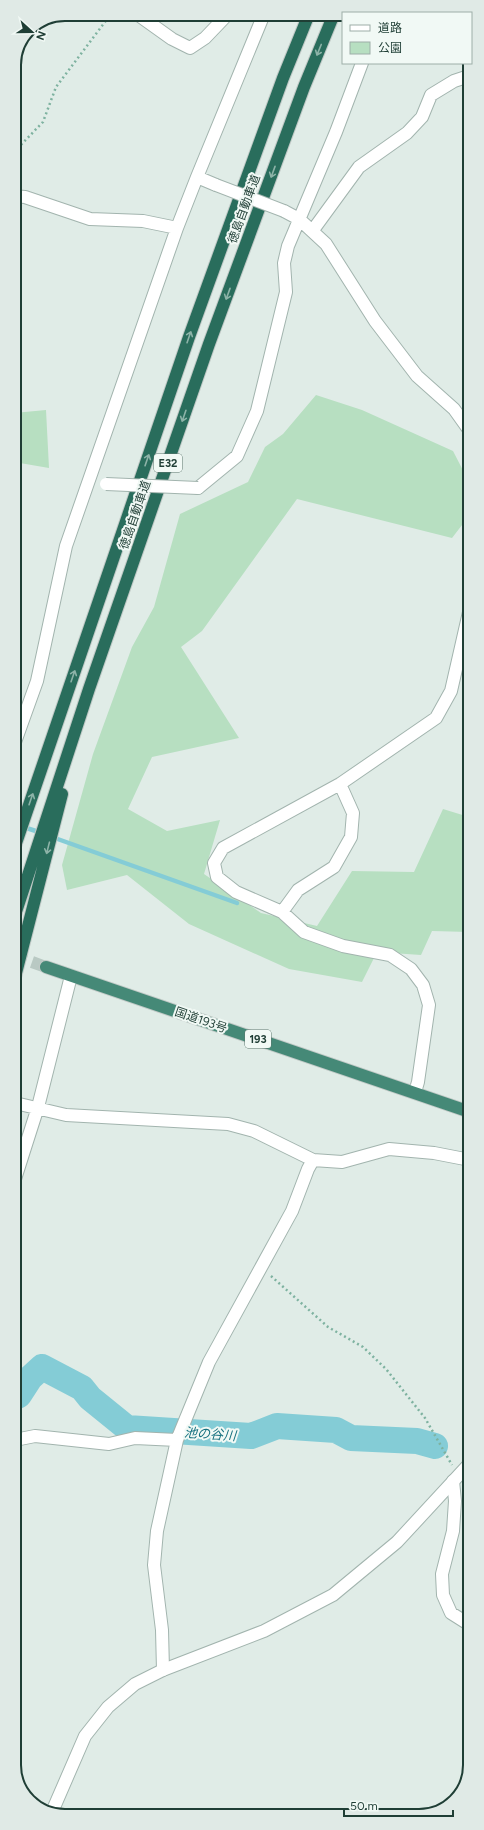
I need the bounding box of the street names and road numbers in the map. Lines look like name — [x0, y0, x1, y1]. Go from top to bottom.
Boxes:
street label: 徳島自動車道 — [225, 173, 263, 245]
road number: E32 — [154, 454, 182, 472]
street label: 徳島自動車道 — [117, 479, 153, 551]
street label: 国道193号 — [173, 1005, 229, 1035]
road number: 193 — [245, 1030, 271, 1048]

